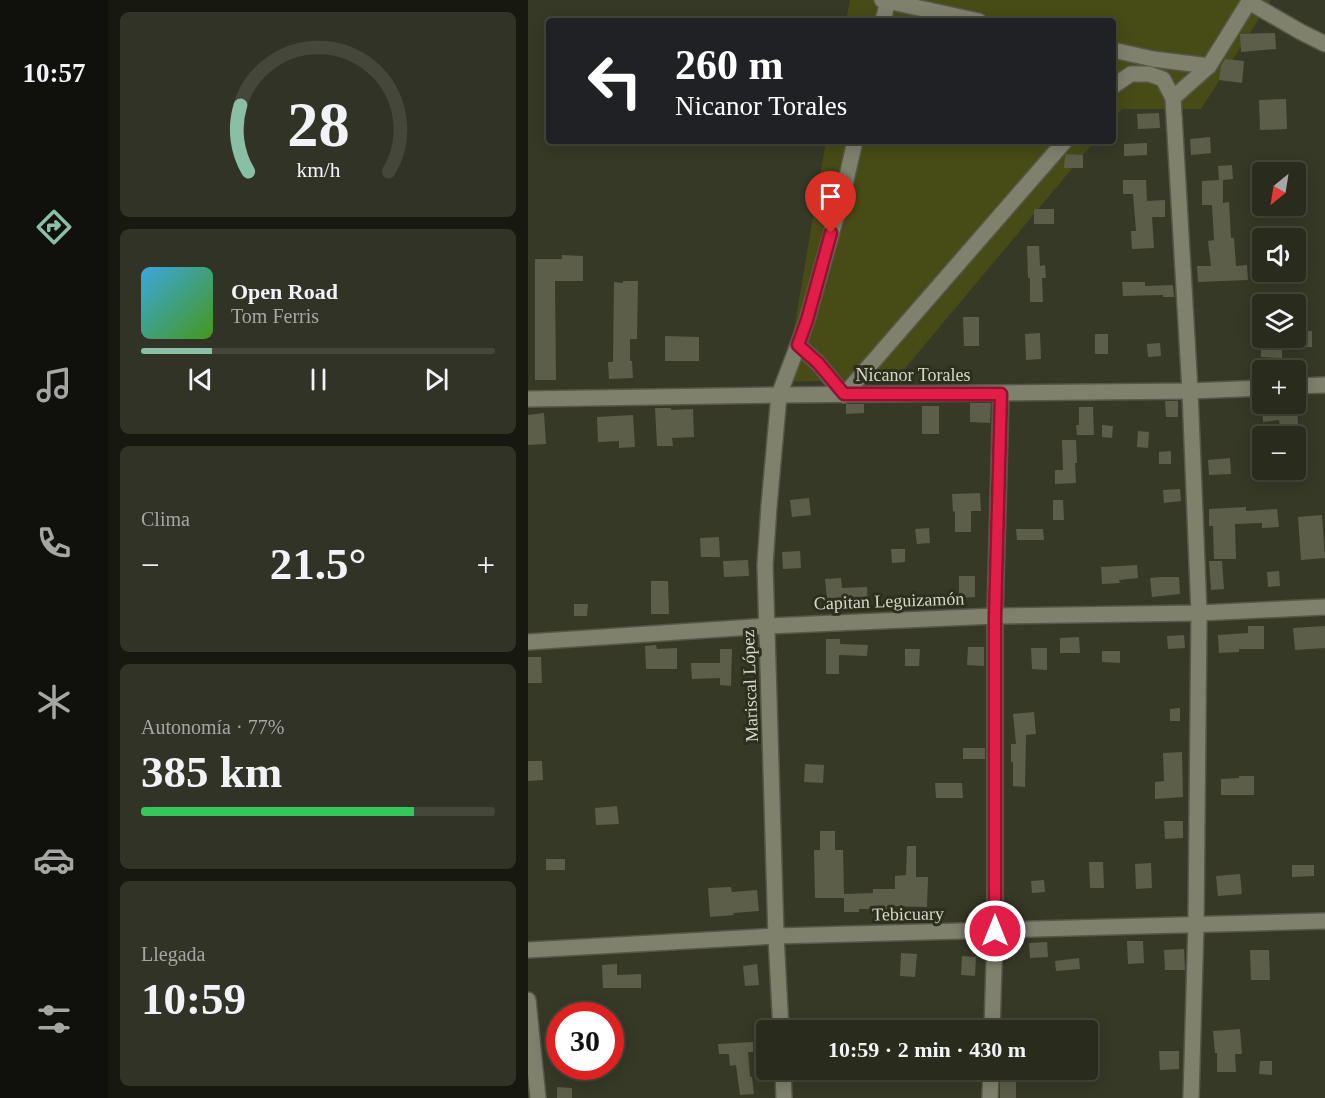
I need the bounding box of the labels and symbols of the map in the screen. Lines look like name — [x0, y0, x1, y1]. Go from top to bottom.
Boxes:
north arrow — [1252, 162, 1306, 216]
pin — [805, 171, 856, 233]
street label: Nicanor Torales — [856, 365, 970, 385]
street label: Capitan Leguizamón — [813, 588, 965, 614]
street label: Mariscal López — [738, 629, 762, 743]
position arrow — [963, 899, 1027, 963]
street label: Tebicuary — [872, 903, 944, 925]
speed limit sign: 30 — [546, 1002, 624, 1080]

